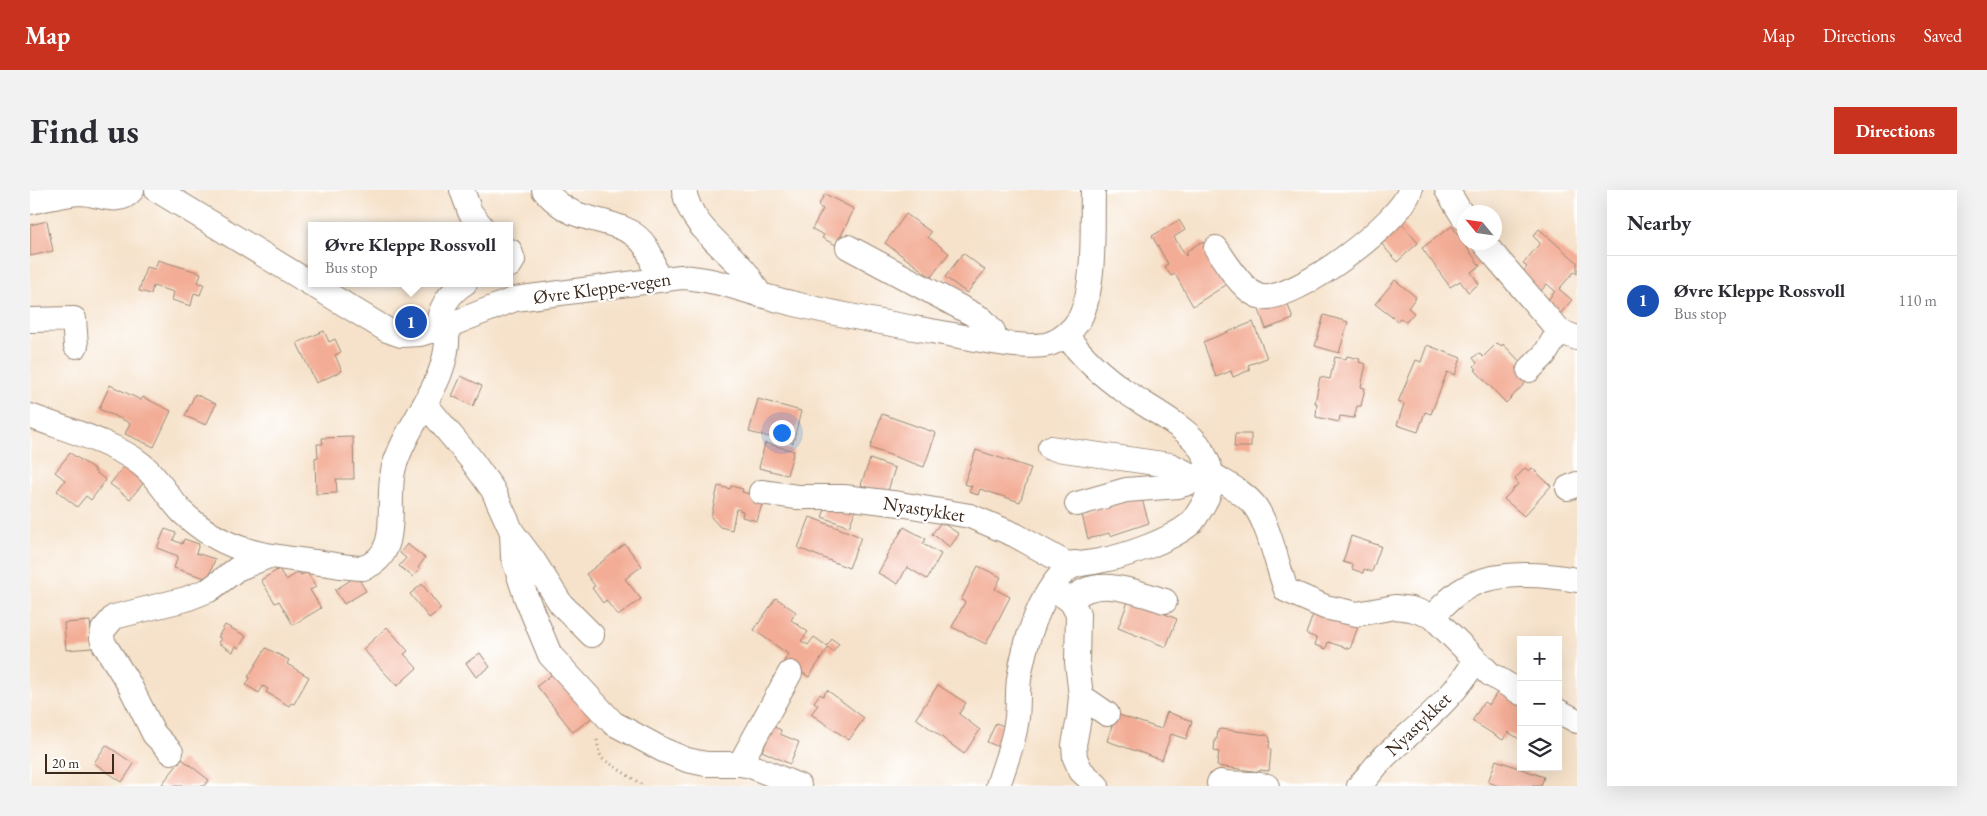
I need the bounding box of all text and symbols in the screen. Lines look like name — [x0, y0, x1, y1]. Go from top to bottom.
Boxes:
text: Map — [25, 20, 70, 51]
text: Map — [1763, 24, 1795, 47]
text: Directions — [1823, 24, 1895, 47]
text: Saved — [1923, 24, 1962, 47]
button: Directions — [1834, 107, 1957, 154]
text: Find us — [30, 108, 139, 153]
north arrow — [1457, 205, 1502, 250]
text: Nearby — [1627, 209, 1691, 236]
popup — [308, 222, 513, 287]
text: Øvre Kleppe Rossvoll — [325, 232, 496, 257]
text: Bus stop — [325, 257, 377, 278]
street label: Øvre Kleppe-vegen — [532, 266, 672, 310]
text: Øvre Kleppe Rossvoll — [1674, 278, 1845, 303]
text: 1 — [1639, 290, 1647, 311]
text: 110 m — [1898, 290, 1937, 311]
pin: 1 — [395, 303, 427, 341]
text: Bus stop — [1674, 303, 1727, 324]
your location — [769, 420, 795, 446]
street label: Nyastykket — [881, 490, 967, 528]
map controls — [1517, 636, 1562, 771]
button: + — [1517, 636, 1562, 681]
button: − — [1517, 681, 1562, 726]
street label: Nyastykket — [1380, 686, 1456, 762]
button: layers — [1517, 726, 1562, 771]
scale bar — [45, 751, 114, 774]
text: 20 m — [52, 754, 79, 772]

